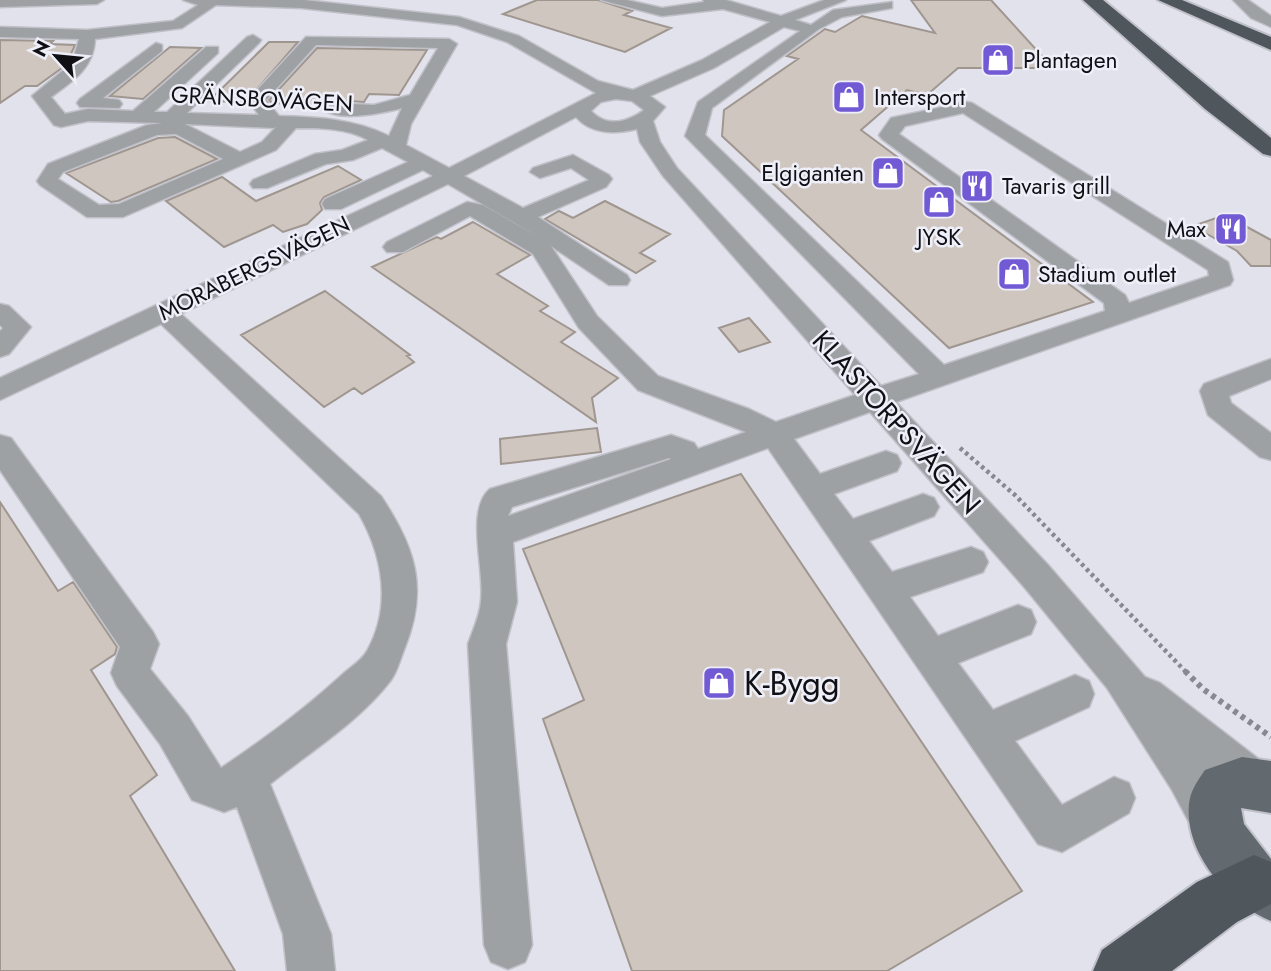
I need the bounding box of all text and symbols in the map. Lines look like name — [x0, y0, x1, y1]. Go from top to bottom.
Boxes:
north arrow — [21, 21, 91, 91]
text: N — [26, 36, 57, 61]
shop icon: Plantagen — [979, 41, 1017, 79]
place label: Plantagen — [1023, 43, 1118, 77]
street label: GRÄNSBOVÄGEN — [170, 77, 354, 121]
shop icon: Intersport — [830, 78, 868, 116]
place label: Intersport — [874, 80, 966, 114]
shop icon: Elgiganten — [869, 154, 907, 192]
place label: Elgiganten — [761, 156, 864, 190]
restaurant icon: Tavaris grill — [958, 167, 996, 205]
place label: Tavaris grill — [1002, 169, 1110, 203]
shop icon: JYSK — [920, 183, 958, 221]
street label: MORABERGSVÄGEN — [152, 207, 356, 329]
restaurant icon: Max — [1212, 210, 1250, 248]
place label: Max — [1167, 212, 1206, 246]
place label: JYSK — [914, 220, 961, 254]
shop icon: Stadium outlet — [995, 255, 1033, 293]
place label: Stadium outlet — [1038, 257, 1176, 291]
street label: KLASTORPSVÄGEN — [803, 321, 991, 523]
place label: K-Bygg — [744, 660, 840, 707]
shop icon: K-Bygg — [700, 664, 738, 702]

